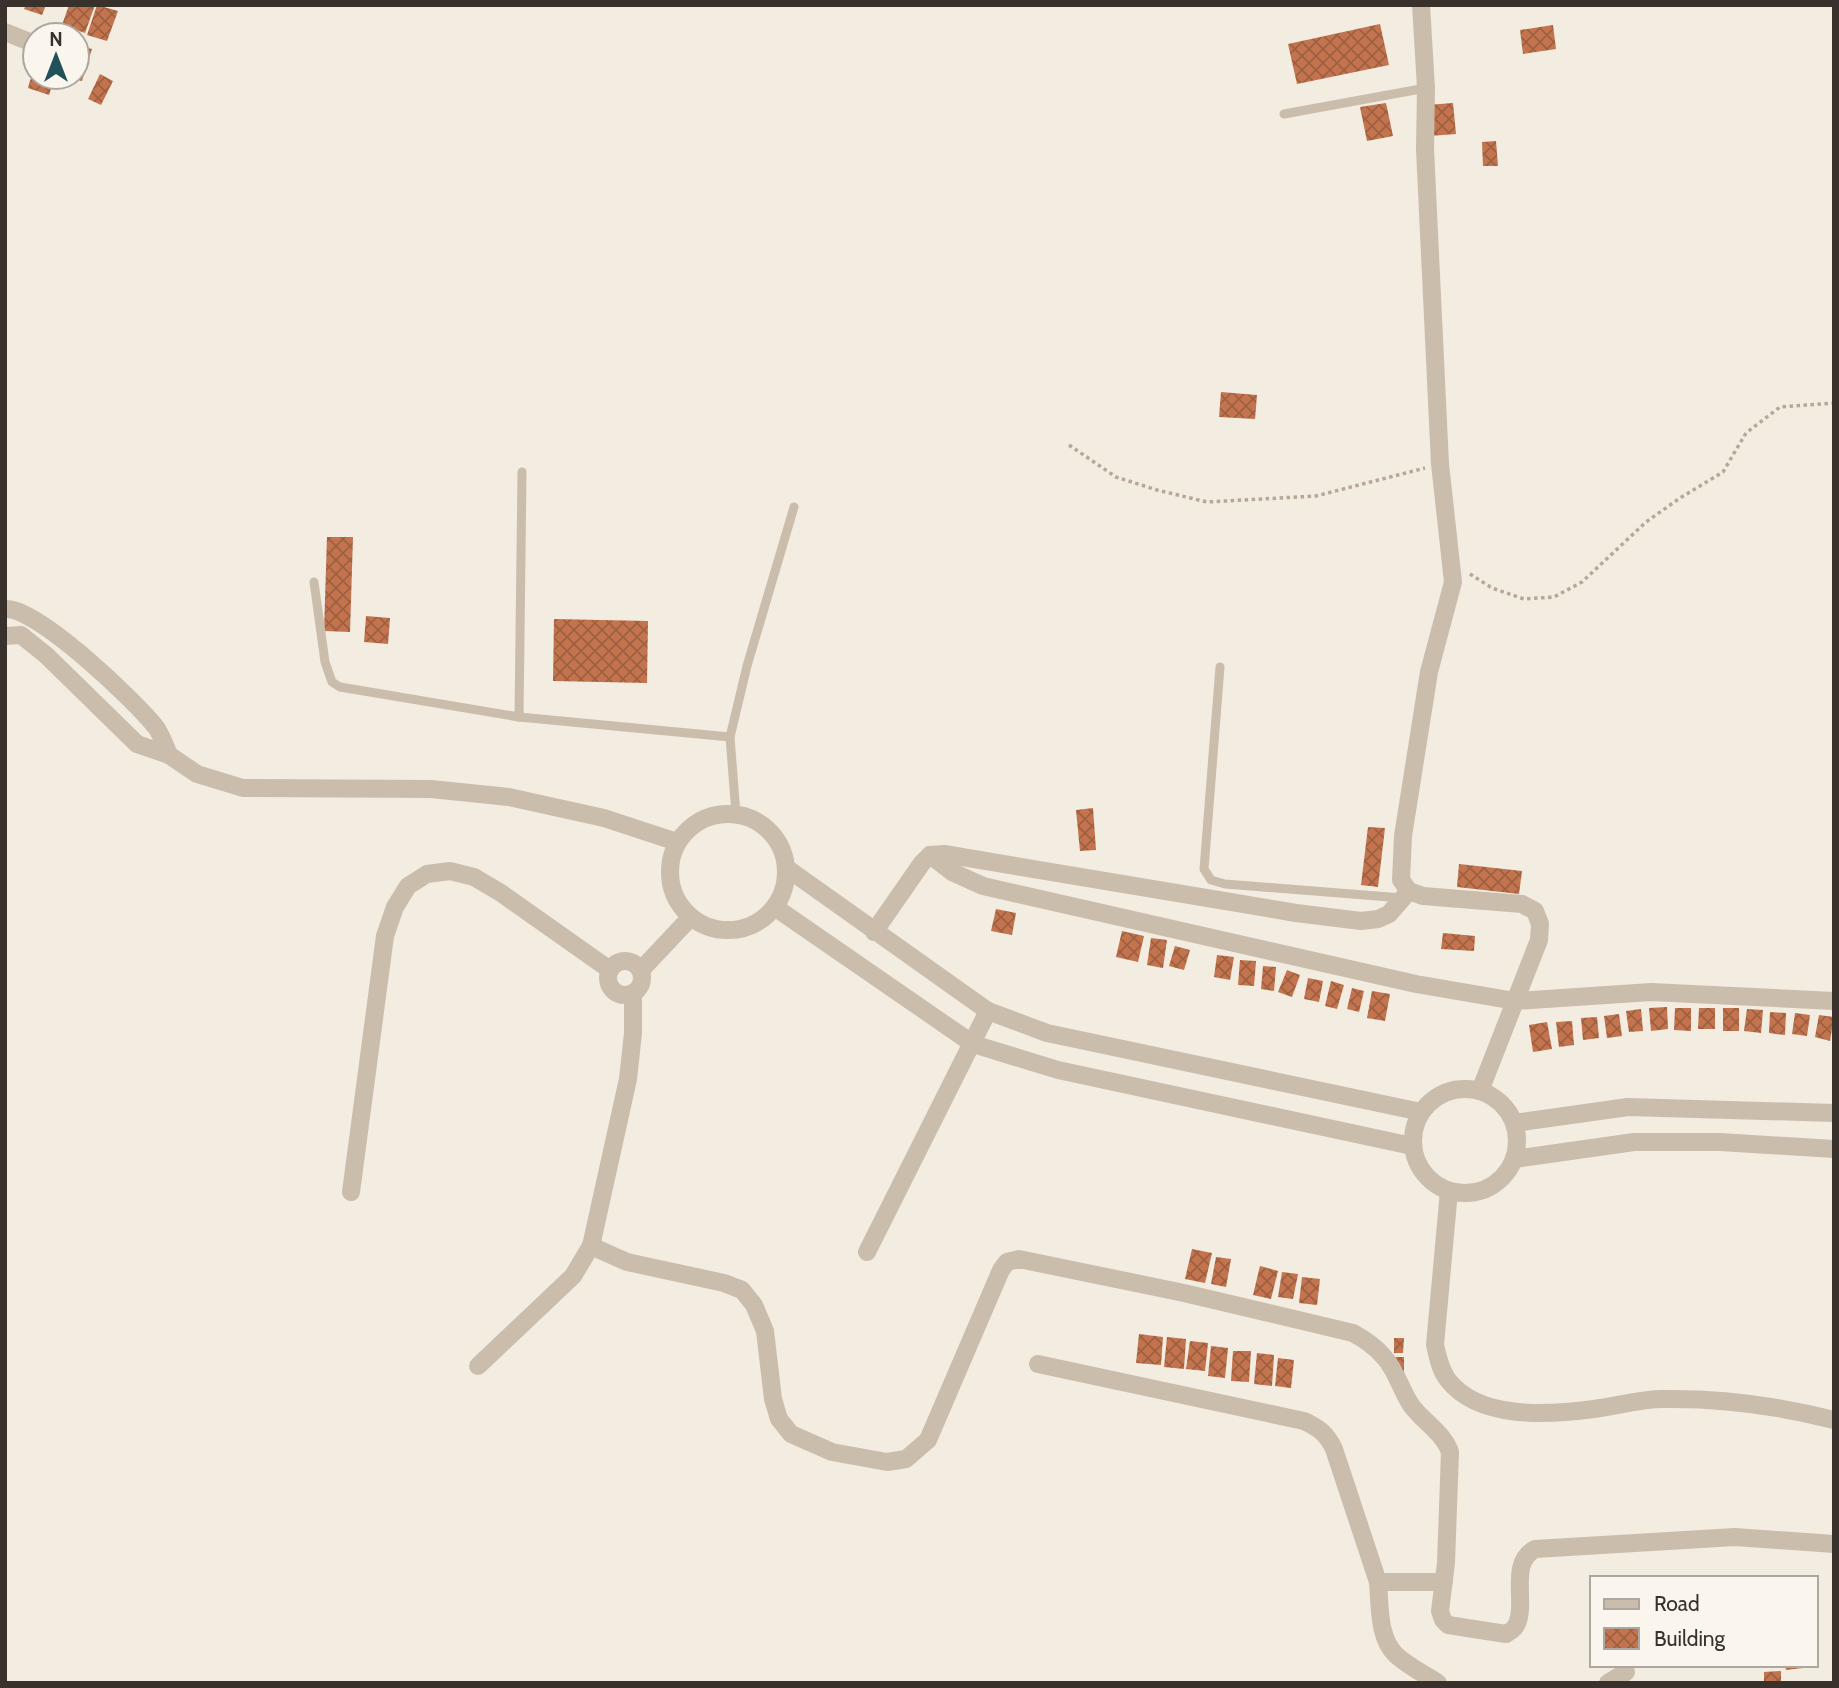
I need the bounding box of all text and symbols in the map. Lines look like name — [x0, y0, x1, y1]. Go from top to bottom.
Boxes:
north arrow — [21, 21, 91, 91]
text: N — [49, 28, 63, 51]
legend — [1590, 1576, 1818, 1667]
text: Road — [1654, 1591, 1700, 1616]
text: Building — [1654, 1626, 1726, 1651]

